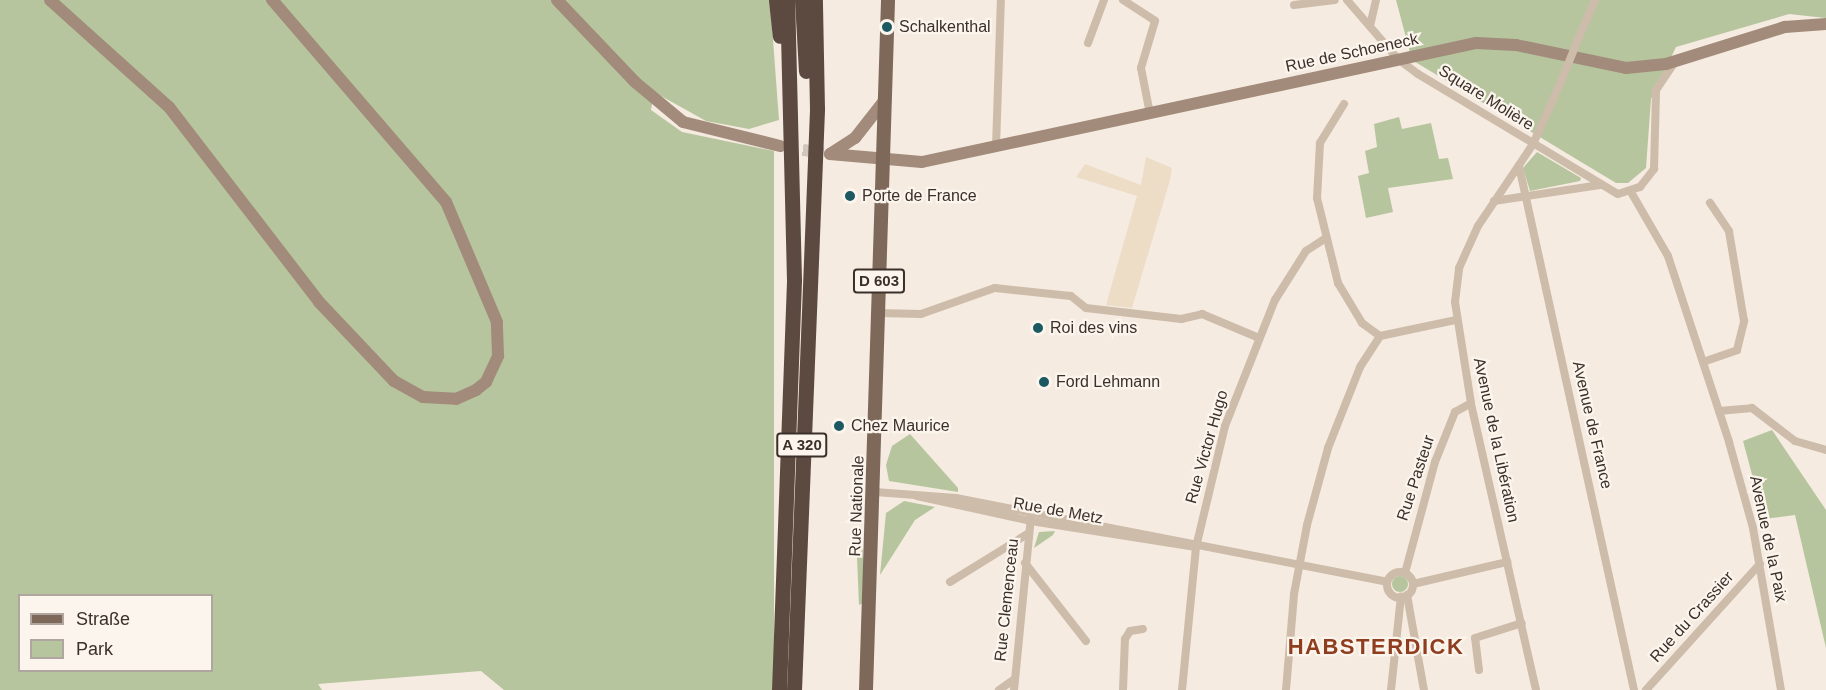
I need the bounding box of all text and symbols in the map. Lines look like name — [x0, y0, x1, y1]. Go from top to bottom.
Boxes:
place label: Schalkenthal — [899, 17, 991, 37]
marker: Schalkenthal — [880, 20, 894, 34]
street label: Rue de Schoeneck — [1284, 30, 1420, 76]
street label: Square Molière — [1435, 61, 1537, 135]
place label: Porte de France — [862, 186, 977, 206]
marker: Porte de France — [843, 189, 857, 203]
road number: D 603 — [852, 269, 906, 293]
place label: Roi des vins — [1050, 318, 1137, 338]
marker: Roi des vins — [1031, 321, 1045, 335]
street label: Avenue de la Libération — [1469, 356, 1523, 524]
street label: Avenue de France — [1568, 359, 1616, 491]
place label: Ford Lehmann — [1056, 372, 1160, 392]
marker: Ford Lehmann — [1037, 375, 1051, 389]
street label: Rue Victor Hugo — [1182, 388, 1232, 506]
place label: Chez Maurice — [851, 416, 950, 436]
marker: Chez Maurice — [832, 419, 846, 433]
road number: A 320 — [775, 433, 829, 457]
street label: Rue Pasteur — [1393, 433, 1439, 523]
street label: Rue Nationale — [846, 455, 868, 557]
street label: Avenue de la Paix — [1745, 474, 1791, 604]
street label: Rue de Metz — [1012, 494, 1104, 528]
street label: Rue Clemenceau — [991, 538, 1023, 662]
street label: Rue du Crassier — [1646, 568, 1738, 666]
legend — [18, 594, 213, 672]
text: Straße — [76, 609, 130, 629]
district label: HABSTERDICK — [1288, 634, 1464, 660]
text: Park — [76, 639, 113, 659]

